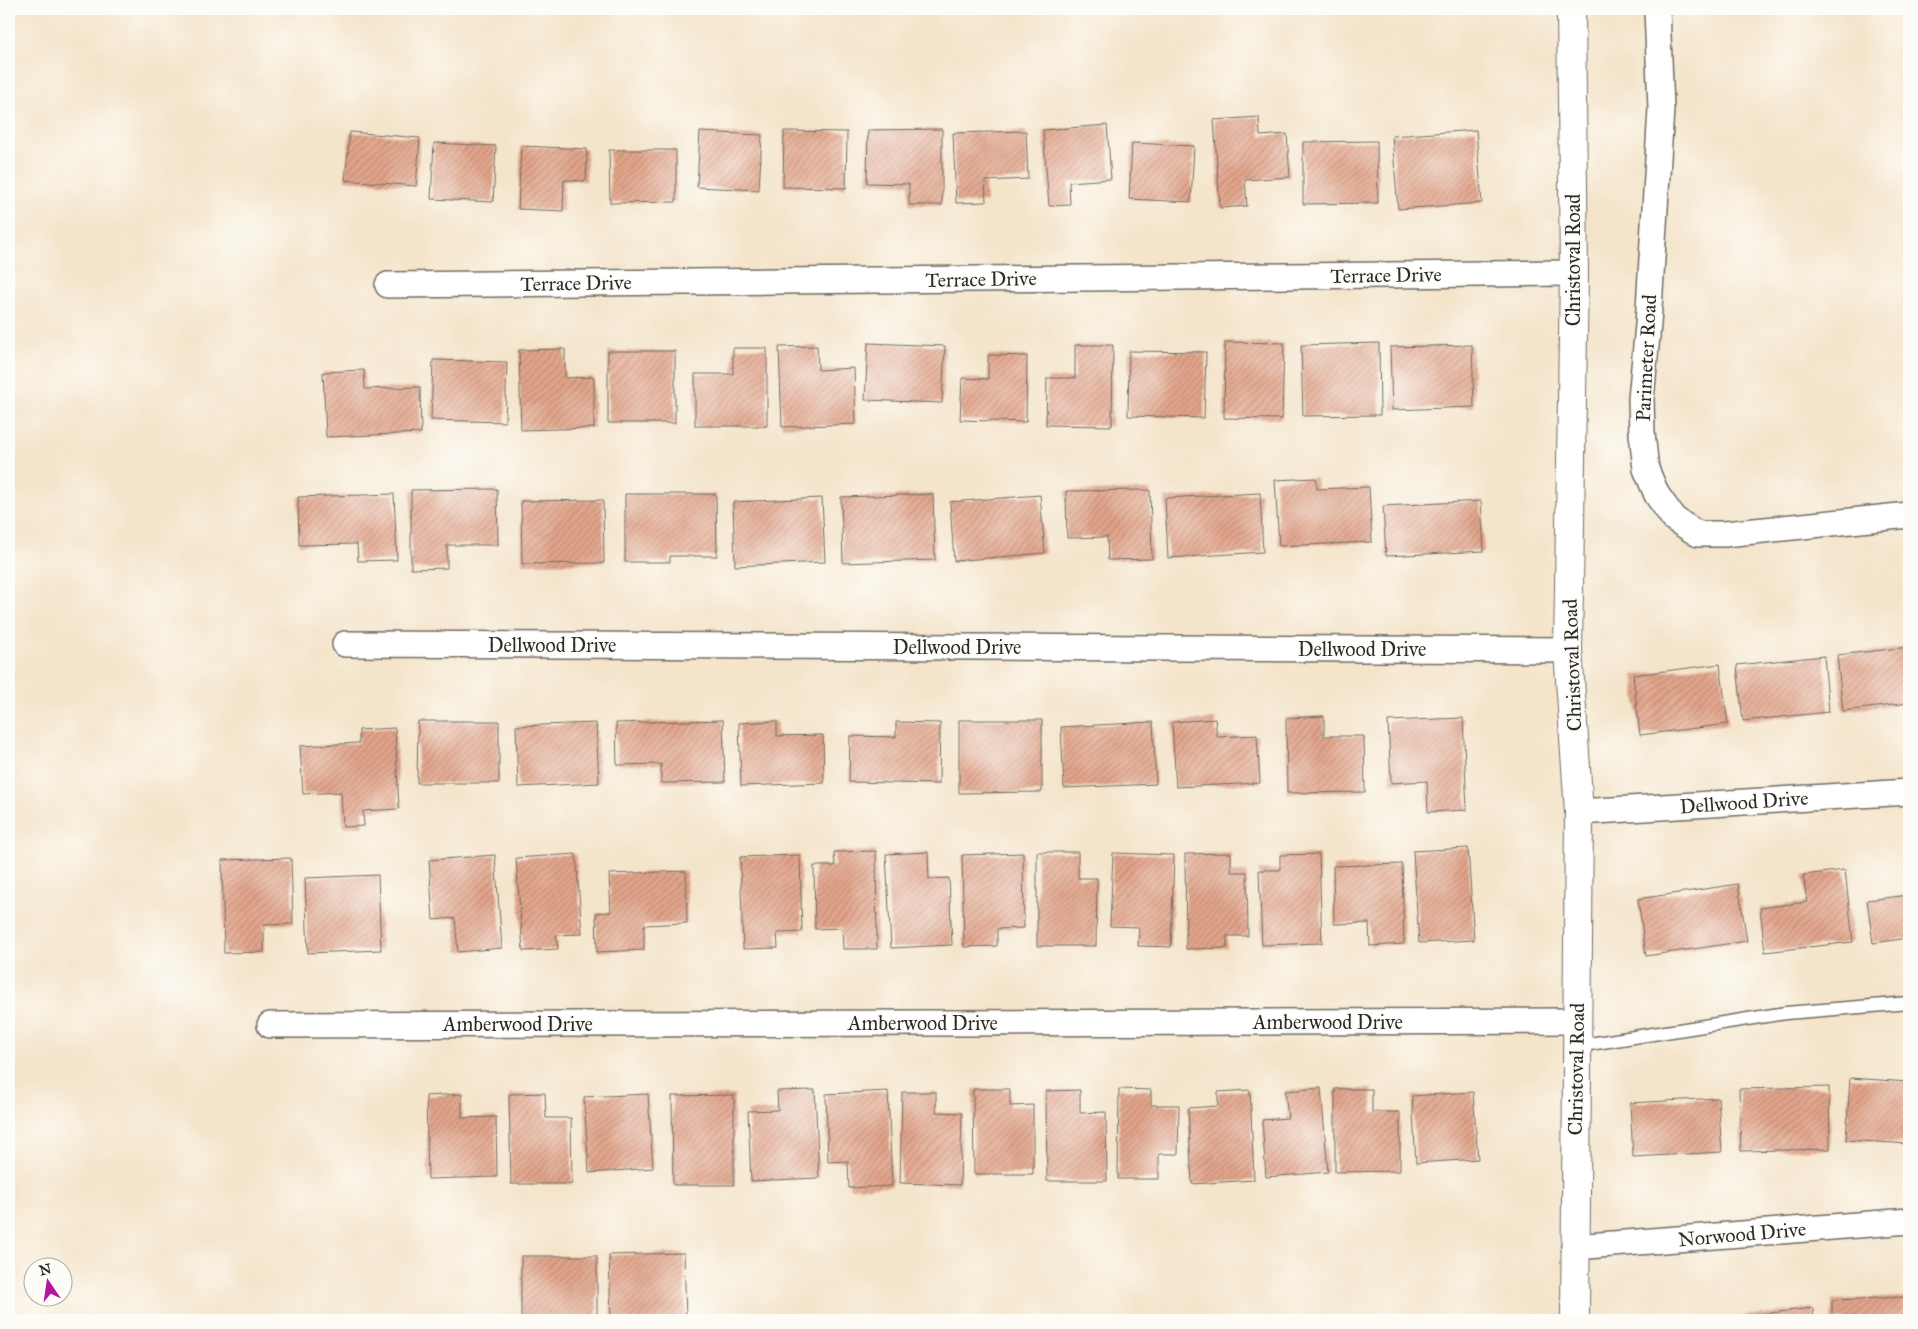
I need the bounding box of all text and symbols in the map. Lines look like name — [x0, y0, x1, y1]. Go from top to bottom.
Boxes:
street label: Christoval Road — [1561, 194, 1585, 326]
street label: Terrace Drive — [1330, 262, 1442, 288]
street label: Terrace Drive — [925, 266, 1037, 292]
street label: Terrace Drive — [520, 270, 632, 296]
street label: Parimeter Road — [1631, 294, 1661, 422]
street label: Christoval Road — [1558, 598, 1586, 732]
street label: Dellwood Drive — [488, 633, 616, 657]
street label: Dellwood Drive — [893, 635, 1021, 659]
street label: Dellwood Drive — [1298, 637, 1426, 661]
street label: Dellwood Drive — [1679, 786, 1809, 818]
street label: Christoval Road — [1563, 1003, 1589, 1135]
street label: Amberwood Drive — [1252, 1010, 1403, 1034]
street label: Amberwood Drive — [847, 1011, 998, 1035]
street label: Amberwood Drive — [442, 1012, 593, 1036]
street label: Norwood Drive — [1677, 1216, 1807, 1252]
north arrow — [22, 1256, 72, 1306]
text: N — [37, 1260, 53, 1279]

